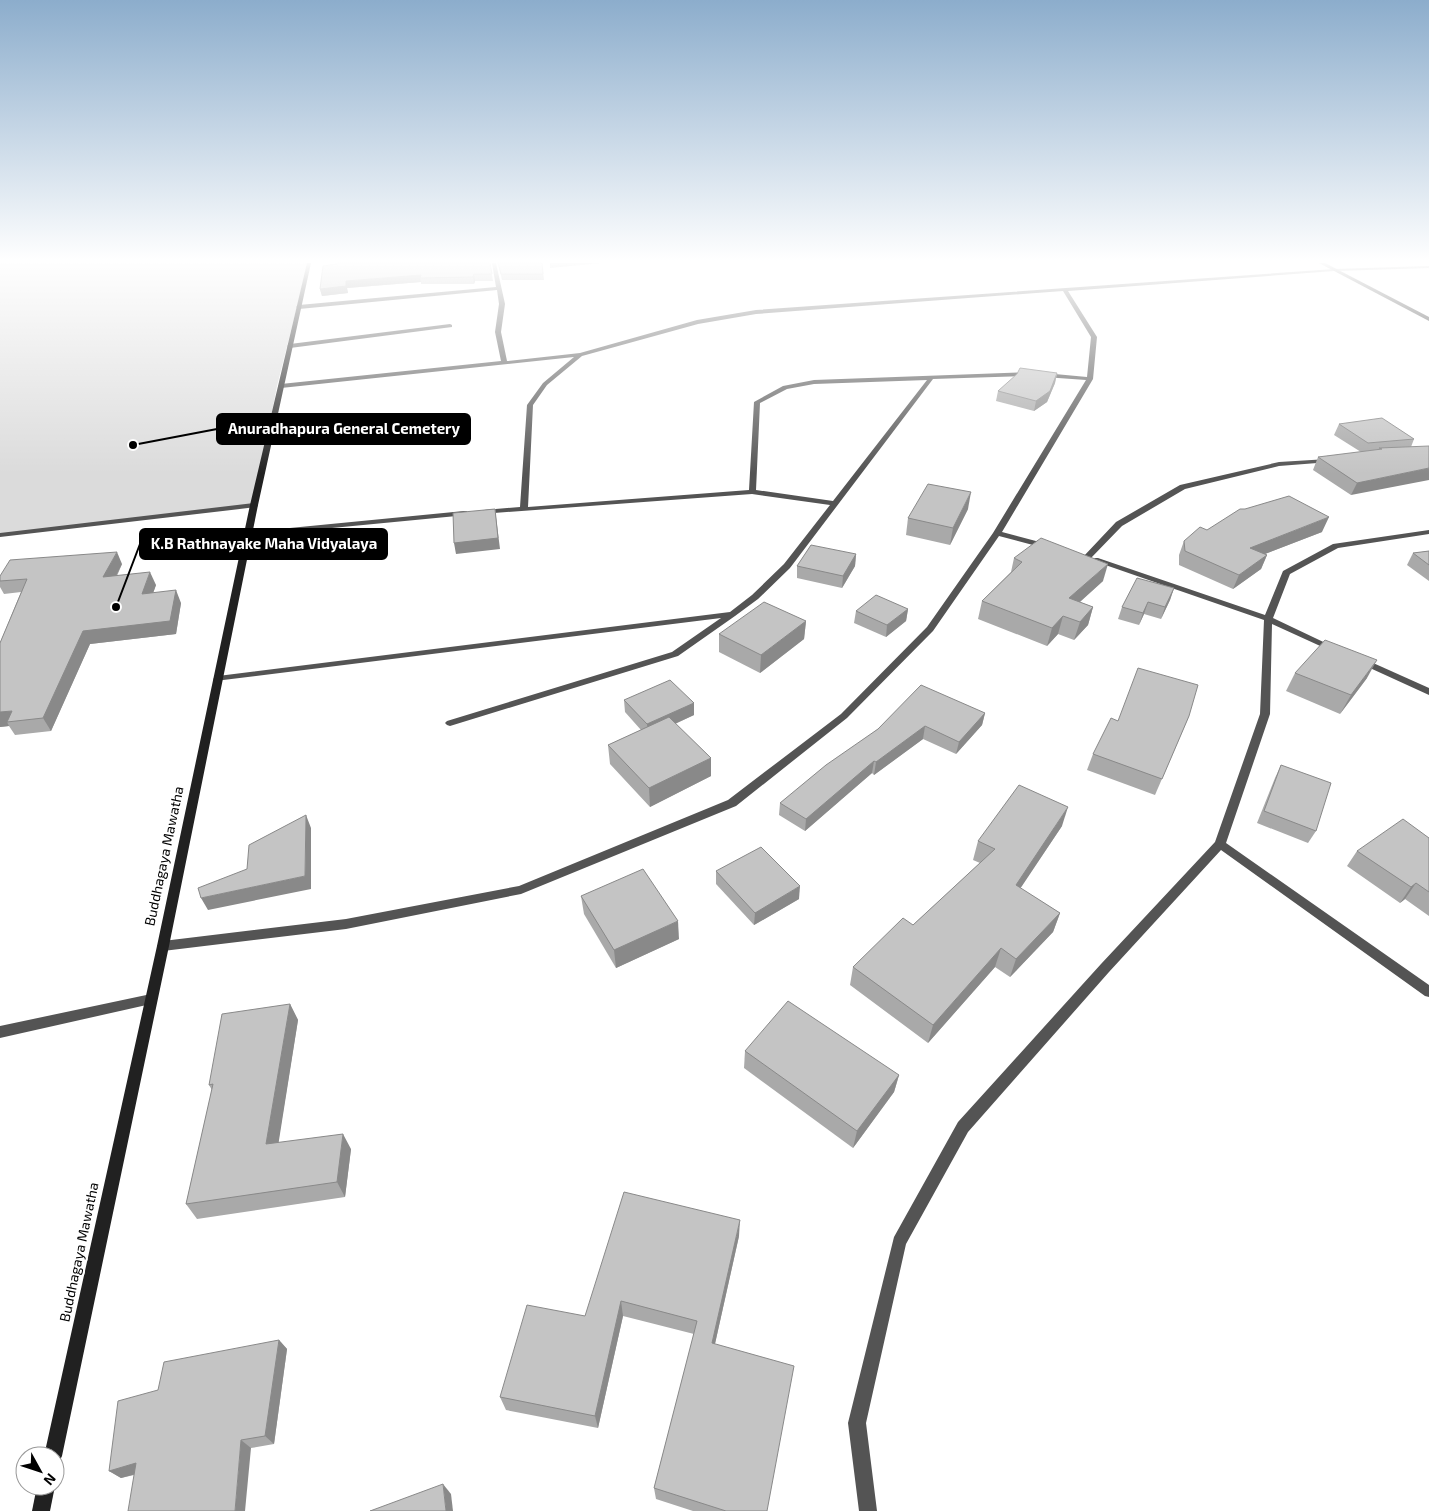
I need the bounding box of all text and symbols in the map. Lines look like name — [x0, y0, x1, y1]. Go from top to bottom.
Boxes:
callout: Anuradhapura General Cemetery — [217, 414, 470, 444]
text: Anuradhapura General Cemetery — [228, 419, 461, 438]
callout: K.B Rathnayake Maha Vidyalaya — [140, 529, 387, 559]
text: K.B Rathnayake Maha Vidyalaya — [151, 534, 377, 553]
street label: Buddhagaya Mawatha — [140, 784, 187, 927]
street label: Buddhagaya Mawatha — [55, 1180, 102, 1323]
north arrow — [15, 1446, 65, 1496]
text: N — [41, 1470, 60, 1489]

